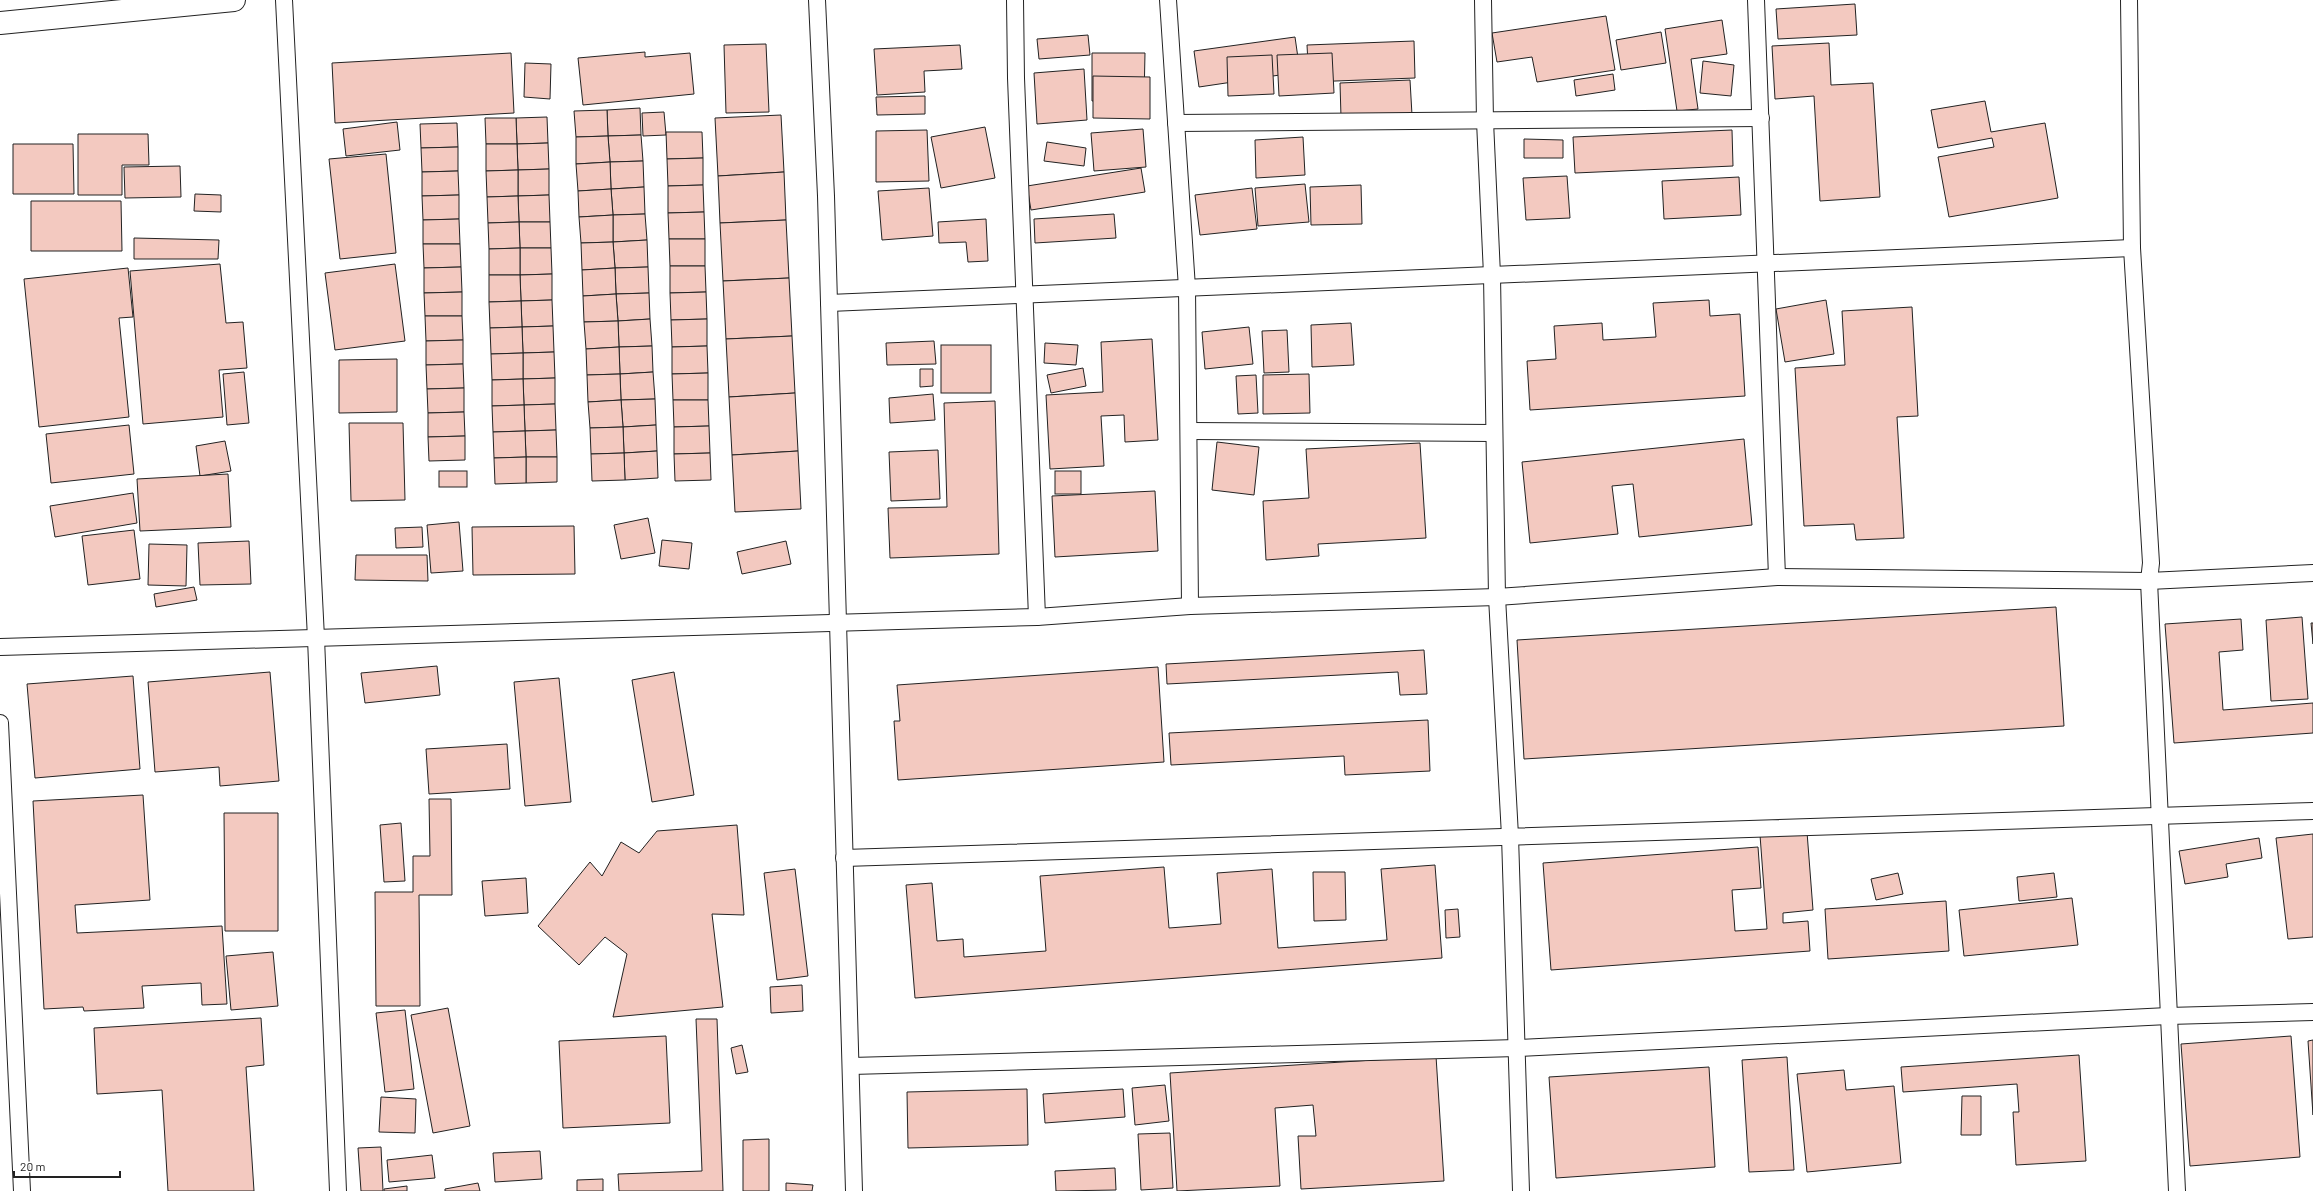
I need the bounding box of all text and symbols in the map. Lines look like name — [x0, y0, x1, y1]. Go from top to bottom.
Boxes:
scale bar — [14, 1153, 120, 1179]
text: 20 m — [20, 1159, 46, 1173]

